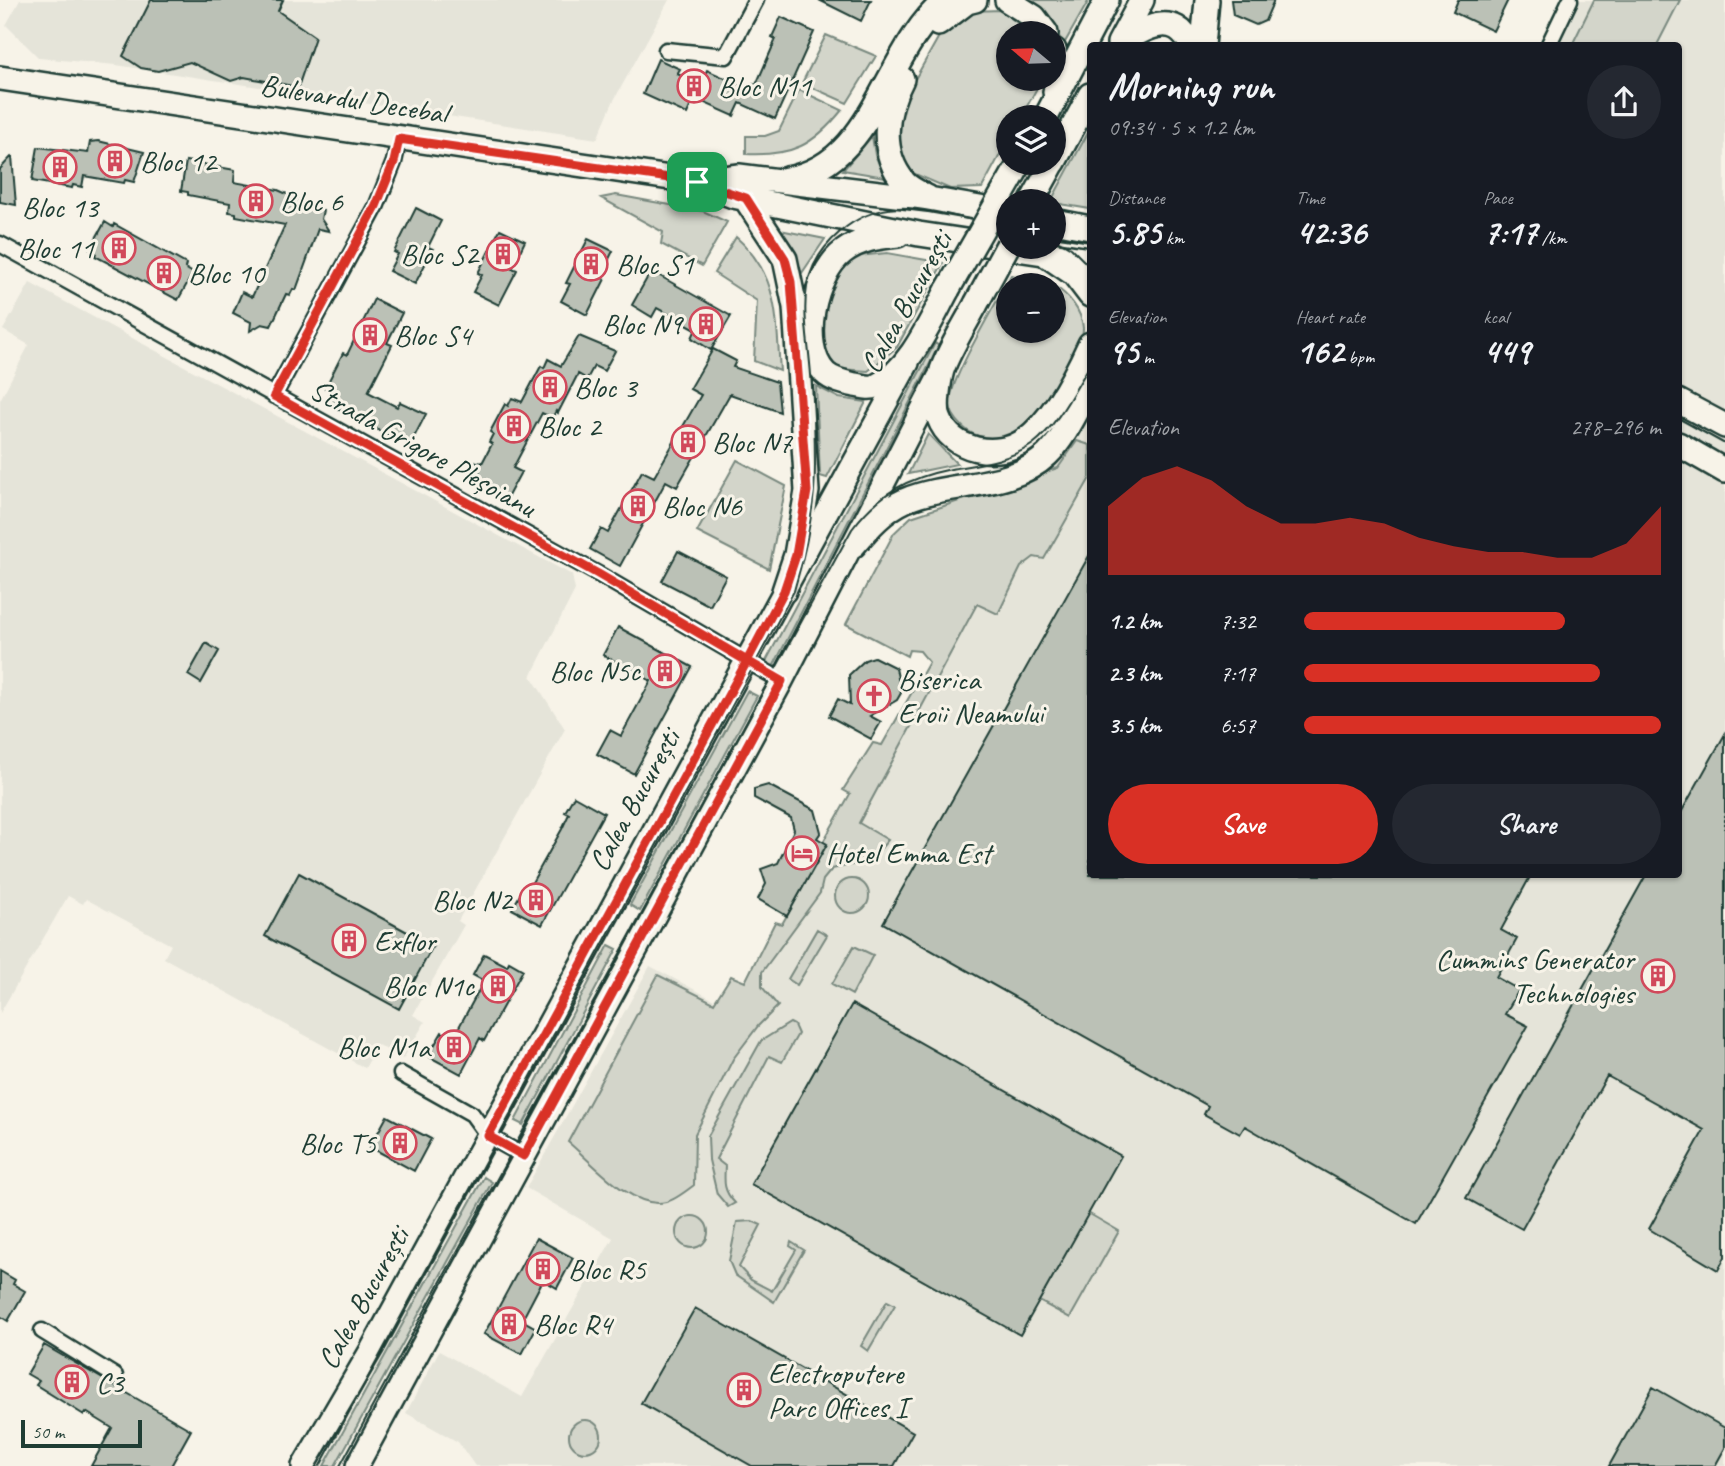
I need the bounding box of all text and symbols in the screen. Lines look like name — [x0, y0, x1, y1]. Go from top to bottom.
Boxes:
north arrow — [996, 21, 1066, 91]
map controls — [996, 21, 1066, 343]
text: Morning run — [1108, 63, 1274, 110]
street label: Bulevardul Decebal — [258, 65, 455, 133]
button: share — [1587, 65, 1661, 139]
building icon: Bloc N11 — [675, 67, 713, 105]
place label: Bloc N11 — [718, 67, 813, 105]
button: layers — [996, 105, 1066, 175]
text: 09:34 · 5 × 1.2 km — [1108, 113, 1254, 142]
building icon: Bloc 12 — [96, 142, 134, 180]
place label: Bloc 12 — [140, 142, 219, 180]
building icon: Bloc 13 — [41, 148, 79, 186]
pin — [667, 152, 727, 212]
icon: arrive — [678, 163, 716, 201]
building icon: Bloc 6 — [237, 182, 275, 220]
place label: Bloc 6 — [280, 182, 344, 220]
text: Distance — [1108, 186, 1165, 210]
text: Time — [1296, 186, 1325, 210]
text: Pace — [1483, 186, 1513, 210]
place label: Bloc 13 — [22, 188, 101, 226]
button: + — [996, 189, 1066, 259]
text: 5.85 — [1108, 210, 1161, 255]
text: 42:36 — [1296, 210, 1366, 255]
text: 7:17 — [1483, 210, 1537, 255]
street label: Calea București — [852, 222, 962, 380]
text: km — [1161, 226, 1184, 250]
text: /km — [1537, 226, 1567, 250]
place label: Bloc 11 — [18, 229, 95, 267]
building icon: Bloc 11 — [100, 229, 138, 267]
place label: Bloc S2 — [401, 235, 480, 273]
building icon: Bloc S2 — [484, 235, 522, 273]
building icon: Bloc S1 — [572, 245, 610, 283]
place label: Bloc S1 — [616, 245, 695, 283]
building icon: Bloc 10 — [145, 254, 183, 292]
place label: Bloc 10 — [188, 254, 267, 292]
button: − — [996, 273, 1066, 343]
place label: Bloc N9 — [602, 305, 684, 343]
building icon: Bloc N9 — [687, 305, 725, 343]
text: Elevation — [1108, 305, 1166, 329]
text: Heart rate — [1296, 305, 1365, 329]
text: kcal — [1483, 305, 1508, 329]
building icon: Bloc S4 — [351, 316, 389, 354]
place label: Bloc S4 — [394, 316, 474, 354]
text: 95 — [1108, 329, 1139, 374]
text: 162 — [1296, 329, 1344, 374]
text: 449 — [1483, 329, 1530, 374]
text: m — [1139, 345, 1154, 369]
text: bpm — [1344, 345, 1374, 369]
building icon: Bloc 3 — [531, 368, 569, 406]
place label: Bloc 3 — [574, 368, 639, 406]
street label: Strada Grigore Pleșoianu — [303, 370, 544, 527]
building icon: Bloc 2 — [495, 407, 533, 445]
place label: Bloc 2 — [538, 407, 603, 445]
text: Elevation — [1108, 413, 1179, 442]
text: 278–296 m — [1570, 413, 1661, 442]
building icon: Bloc N7 — [669, 423, 707, 461]
place label: Bloc N7 — [712, 423, 793, 461]
building icon: Bloc N6 — [619, 487, 657, 525]
place label: Bloc N6 — [662, 487, 743, 525]
text: 1.2 km — [1108, 607, 1162, 636]
text: 7:32 — [1220, 607, 1256, 636]
place label: Bloc N5c — [550, 652, 641, 690]
building icon: Bloc N5c — [646, 652, 684, 690]
text: 2.3 km — [1108, 659, 1162, 688]
text: 7:17 — [1220, 659, 1256, 688]
place label: Biserica Eroii Neamului — [898, 660, 1047, 732]
church icon: Biserica Eroii Neamului — [855, 677, 893, 715]
text: 3.5 km — [1108, 711, 1161, 740]
text: 6:57 — [1220, 711, 1256, 740]
street label: Calea București — [580, 720, 690, 878]
button: Save — [1108, 784, 1378, 864]
button: Share — [1392, 784, 1661, 864]
hotel icon: Hotel Emma Est — [783, 834, 821, 872]
place label: Hotel Emma Est — [826, 834, 995, 872]
place label: Bloc N2 — [432, 881, 514, 919]
building icon: Bloc N2 — [517, 881, 555, 919]
building icon: Exflor — [330, 922, 368, 960]
place label: Exflor — [374, 922, 438, 960]
place label: Cummins Generator Technologies — [1436, 940, 1637, 1012]
building icon: Cummins Generator Technologies — [1639, 957, 1677, 995]
place label: Bloc N1c — [384, 967, 475, 1005]
building icon: Bloc N1c — [479, 967, 517, 1005]
place label: Bloc N1a — [337, 1028, 432, 1066]
building icon: Bloc N1a — [435, 1028, 473, 1066]
place label: Bloc T5 — [299, 1124, 377, 1162]
building icon: Bloc T5 — [381, 1124, 419, 1162]
street label: Calea București — [309, 1218, 419, 1376]
building icon: Bloc R5 — [524, 1250, 562, 1288]
place label: Bloc R5 — [568, 1250, 647, 1288]
building icon: Bloc R4 — [490, 1305, 528, 1343]
place label: Bloc R4 — [534, 1305, 614, 1343]
place label: Electroputere Parc Offices I — [768, 1354, 913, 1426]
building icon: C3 — [53, 1363, 91, 1401]
place label: C3 — [96, 1363, 126, 1401]
building icon: Electroputere Parc Offices I — [725, 1371, 763, 1409]
scale bar — [21, 1417, 142, 1449]
text: 50 m — [32, 1420, 64, 1444]

